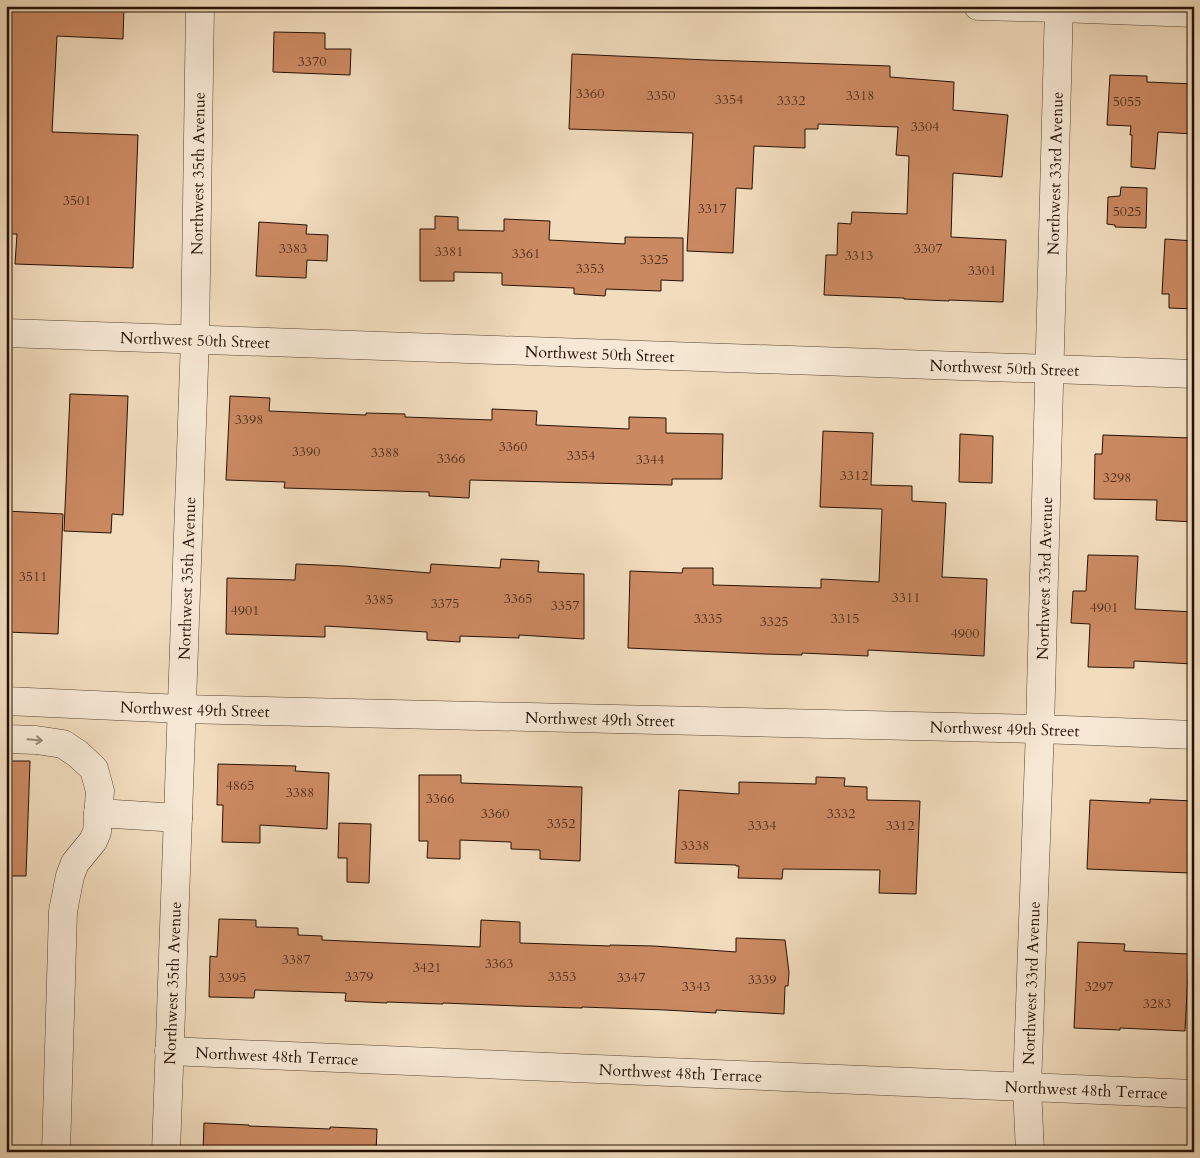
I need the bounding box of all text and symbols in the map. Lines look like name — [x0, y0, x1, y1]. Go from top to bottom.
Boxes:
house number: 3370 — [298, 52, 326, 71]
house number: 3360 — [576, 84, 604, 103]
house number: 3350 — [647, 86, 675, 105]
house number: 3318 — [846, 86, 874, 105]
house number: 3354 — [715, 90, 743, 109]
house number: 3332 — [777, 91, 805, 110]
street label: Northwest 33rd Avenue — [1042, 91, 1069, 256]
street label: Northwest 35th Avenue — [186, 92, 211, 255]
house number: 5055 — [1113, 92, 1141, 111]
house number: 3304 — [911, 117, 939, 136]
house number: 3501 — [63, 191, 91, 210]
house number: 3317 — [698, 199, 726, 218]
house number: 5025 — [1113, 202, 1141, 221]
house number: 3383 — [279, 239, 307, 258]
house number: 3307 — [914, 239, 942, 258]
house number: 3381 — [435, 242, 463, 261]
house number: 3361 — [512, 244, 540, 263]
house number: 3313 — [845, 246, 873, 265]
house number: 3325 — [640, 250, 668, 269]
house number: 3353 — [576, 259, 604, 278]
house number: 3301 — [968, 261, 996, 280]
street label: Northwest 50th Street — [120, 327, 270, 354]
street label: Northwest 50th Street — [524, 341, 675, 368]
street label: Northwest 50th Street — [929, 355, 1080, 382]
house number: 3398 — [235, 410, 263, 429]
house number: 3360 — [499, 437, 527, 456]
house number: 3390 — [292, 442, 320, 461]
house number: 3388 — [371, 443, 399, 462]
house number: 3354 — [567, 446, 595, 465]
house number: 3366 — [437, 449, 465, 468]
house number: 3344 — [636, 450, 664, 469]
house number: 3312 — [840, 466, 868, 485]
house number: 3298 — [1103, 468, 1131, 487]
street label: Northwest 35th Avenue — [174, 496, 201, 660]
street label: Northwest 33rd Avenue — [1032, 496, 1058, 661]
house number: 3511 — [19, 567, 47, 586]
house number: 3311 — [892, 588, 920, 607]
house number: 3365 — [504, 589, 532, 608]
house number: 3385 — [365, 590, 393, 609]
house number: 3375 — [431, 594, 459, 613]
house number: 3357 — [551, 596, 579, 615]
house number: 4901 — [1090, 598, 1118, 617]
house number: 4901 — [231, 601, 259, 620]
house number: 3335 — [694, 609, 722, 628]
house number: 3315 — [831, 609, 859, 628]
house number: 3325 — [760, 612, 788, 631]
house number: 4900 — [951, 624, 979, 643]
street label: Northwest 49th Street — [119, 696, 270, 723]
street label: Northwest 49th Street — [525, 707, 675, 732]
street label: Northwest 49th Street — [929, 716, 1080, 743]
one-way arrow — [27, 736, 43, 745]
house number: 4865 — [226, 776, 254, 795]
house number: 3388 — [286, 783, 314, 802]
house number: 3366 — [426, 789, 454, 808]
house number: 3360 — [481, 804, 509, 823]
house number: 3332 — [827, 804, 855, 823]
house number: 3352 — [547, 814, 575, 833]
house number: 3334 — [748, 816, 776, 835]
house number: 3312 — [886, 816, 914, 835]
house number: 3338 — [681, 836, 709, 855]
street label: Northwest 35th Avenue — [159, 901, 187, 1065]
street label: Northwest 33rd Avenue — [1018, 901, 1046, 1065]
house number: 3387 — [282, 950, 310, 969]
house number: 3363 — [485, 954, 513, 973]
house number: 3421 — [413, 958, 441, 977]
house number: 3379 — [345, 967, 373, 986]
house number: 3353 — [548, 967, 576, 986]
house number: 3395 — [218, 968, 246, 987]
house number: 3347 — [617, 968, 645, 987]
house number: 3339 — [748, 970, 776, 989]
house number: 3343 — [682, 977, 710, 996]
house number: 3297 — [1085, 977, 1113, 996]
house number: 3283 — [1143, 994, 1171, 1013]
street label: Northwest 48th Terrace — [195, 1042, 359, 1071]
street label: Northwest 48th Terrace — [598, 1059, 763, 1088]
street label: Northwest 48th Terrace — [1004, 1076, 1168, 1105]

